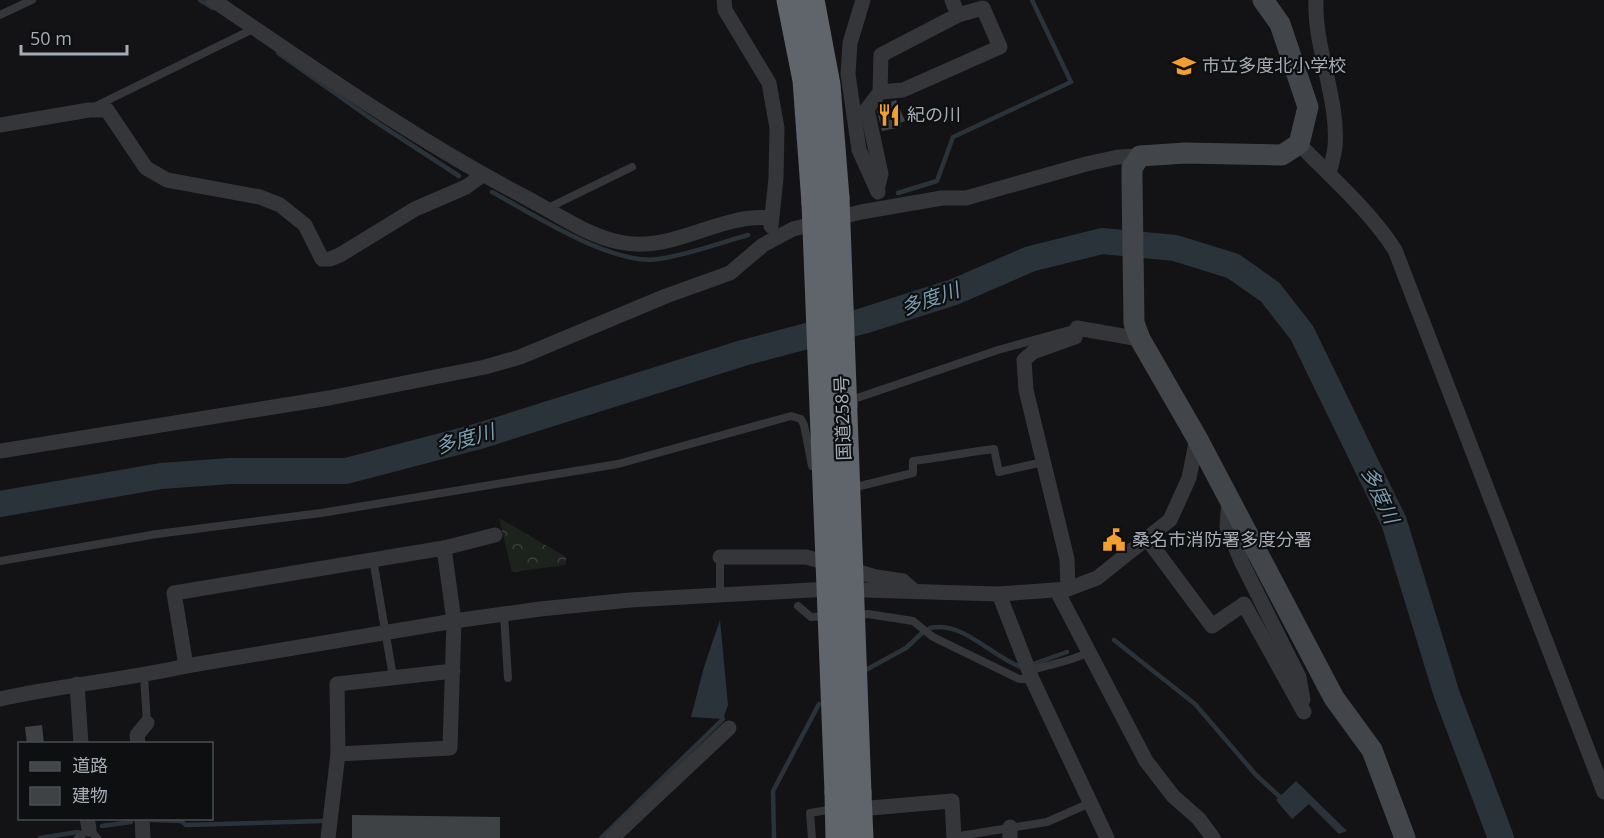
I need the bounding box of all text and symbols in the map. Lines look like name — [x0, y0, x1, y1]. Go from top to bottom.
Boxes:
scale bar — [21, 18, 128, 56]
text: 50 m — [30, 26, 72, 50]
school or university icon: 市立多度北小学校 — [1171, 53, 1197, 79]
place label: 市立多度北小学校 — [1202, 53, 1346, 77]
restaurant icon: 紀の川 — [876, 102, 902, 128]
place label: 紀の川 — [907, 102, 961, 126]
water label: 多度川 — [897, 275, 964, 321]
street label: 国道258号 — [829, 375, 855, 461]
water label: 多度川 — [432, 417, 499, 460]
water label: 多度川 — [1356, 462, 1406, 529]
public building icon: 桑名市消防署多度分署 — [1101, 527, 1127, 553]
place label: 桑名市消防署多度分署 — [1132, 527, 1312, 551]
legend — [18, 742, 213, 820]
text: 道路 — [72, 753, 108, 777]
text: 建物 — [72, 783, 108, 807]

